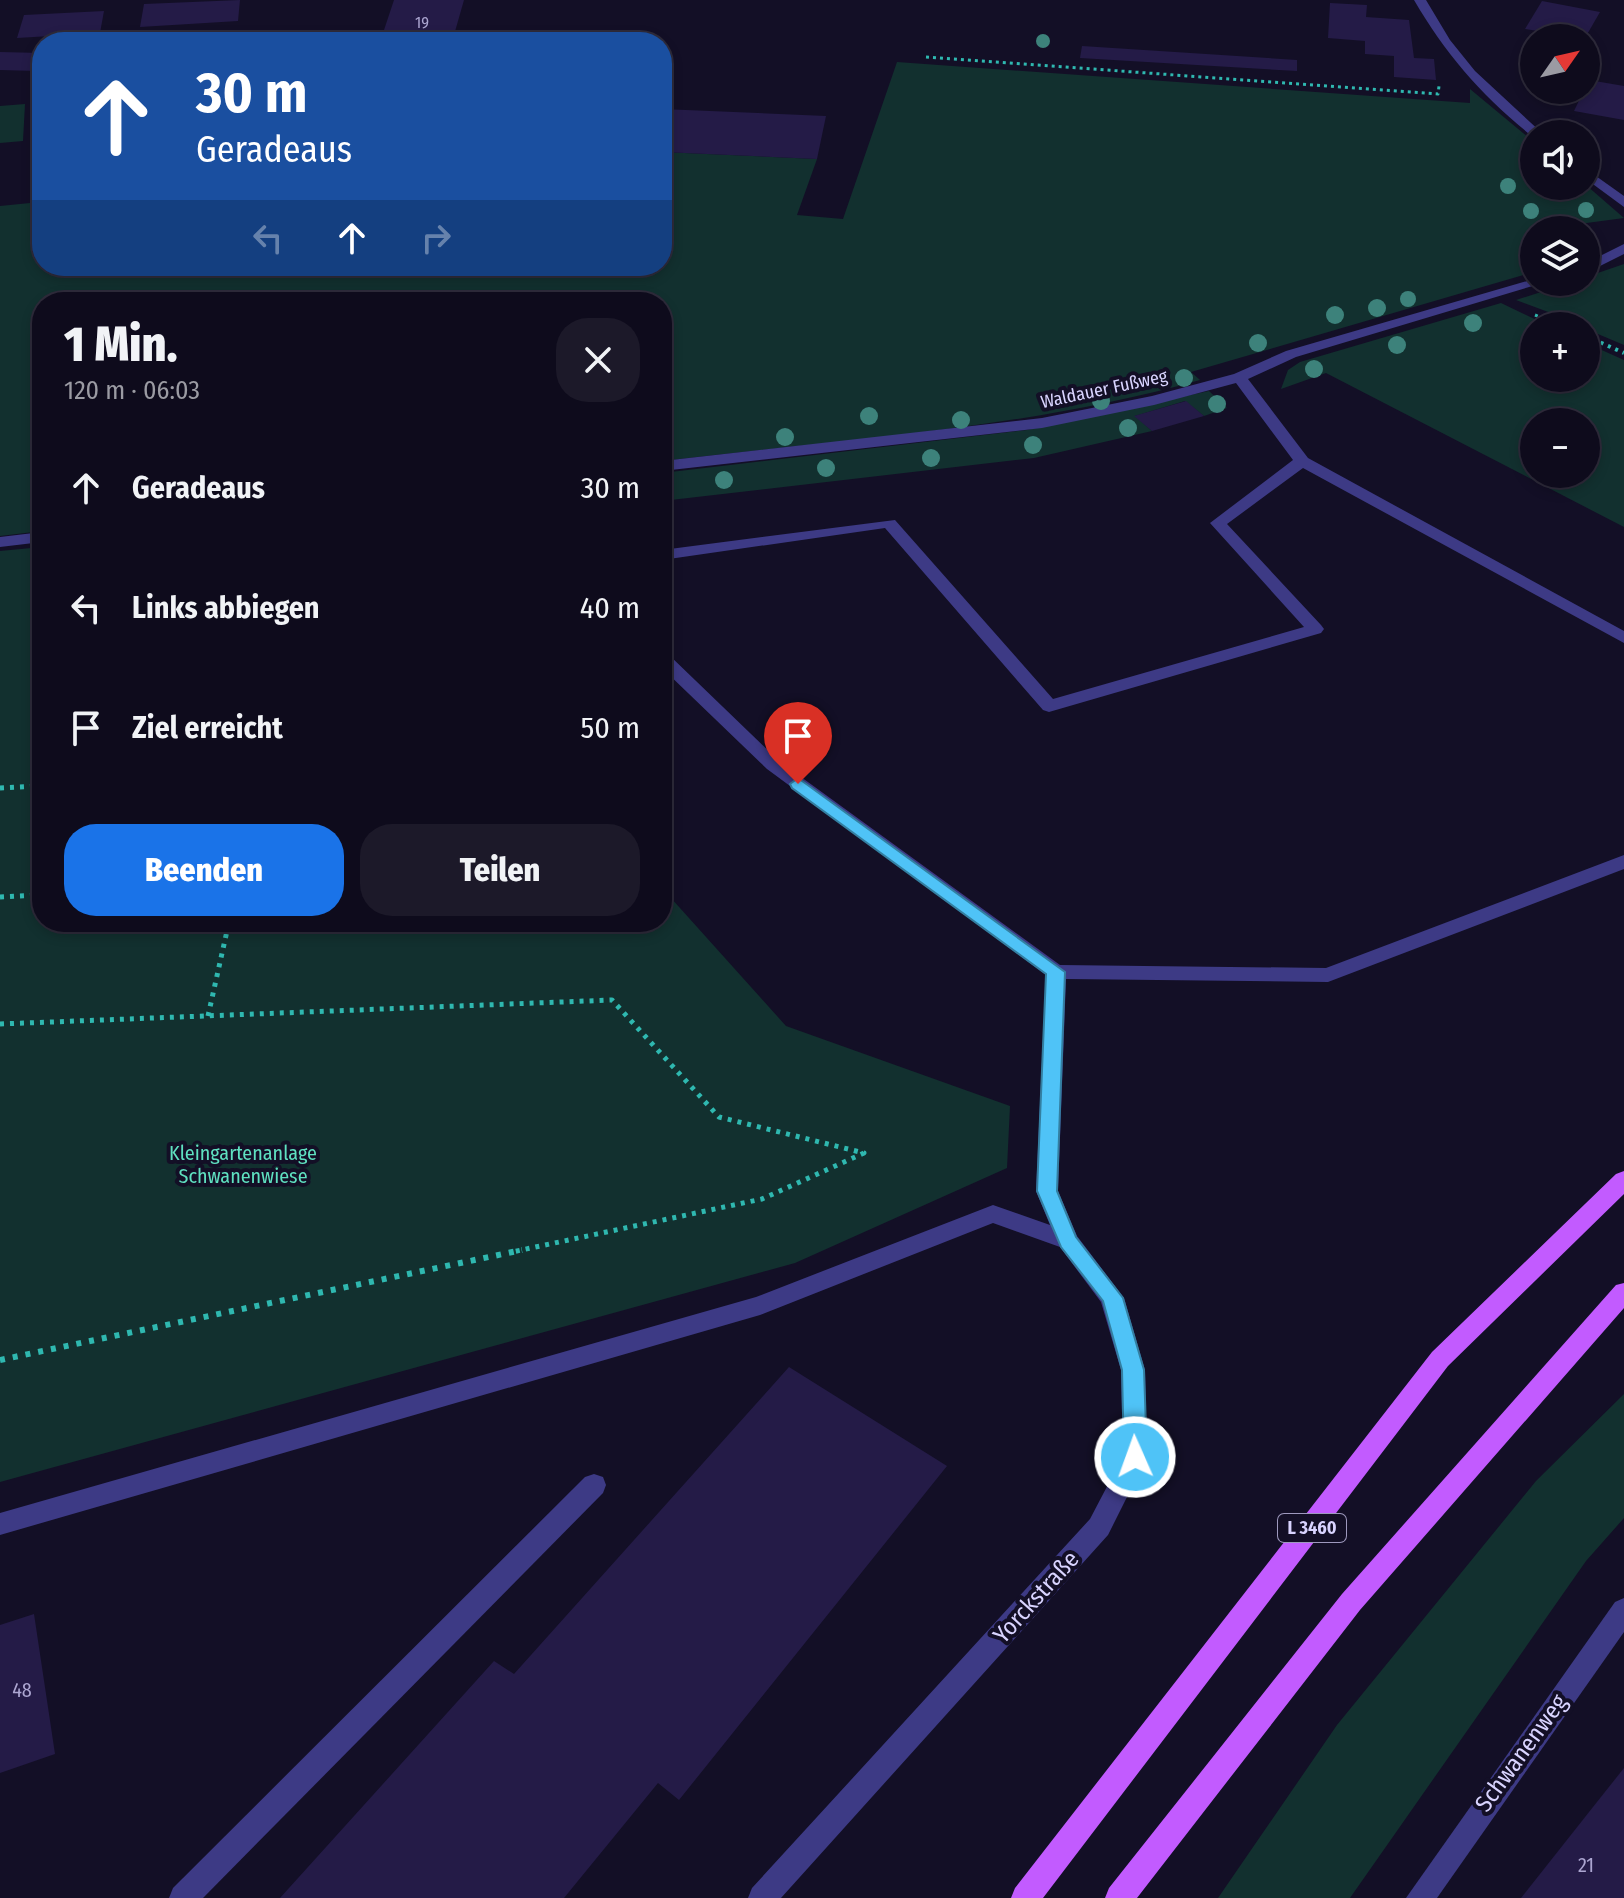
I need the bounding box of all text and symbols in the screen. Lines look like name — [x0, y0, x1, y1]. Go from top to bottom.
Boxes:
house number: 19 — [415, 13, 429, 32]
north arrow — [1520, 24, 1600, 104]
map controls — [1520, 24, 1600, 488]
text: 30 m — [196, 60, 307, 127]
icon: ahead — [64, 64, 168, 168]
button: sound — [1520, 120, 1600, 200]
text: Geradeaus — [196, 128, 352, 172]
icon: left — [246, 216, 290, 260]
icon: ahead — [330, 216, 374, 260]
icon: right — [414, 216, 458, 260]
button: layers — [1520, 216, 1600, 296]
button: + — [1520, 312, 1600, 392]
text: 1 Min. — [64, 316, 178, 374]
button: close — [556, 318, 640, 402]
street label: Waldauer Fußweg — [1039, 365, 1170, 413]
text: 120 m · 06:03 — [64, 375, 200, 406]
button: − — [1520, 408, 1600, 488]
icon: ahead — [64, 466, 108, 510]
text: Geradeaus — [132, 470, 265, 506]
text: 30 m — [581, 470, 640, 506]
icon: left — [64, 586, 108, 630]
text: Links abbiegen — [132, 590, 320, 626]
text: 40 m — [580, 590, 640, 626]
pin — [764, 702, 832, 784]
icon: arrive — [64, 706, 108, 750]
text: Ziel erreicht — [132, 710, 283, 746]
text: 50 m — [580, 710, 640, 746]
icon: arrive — [776, 714, 820, 758]
button: Beenden — [64, 824, 344, 916]
button: Teilen — [360, 824, 640, 916]
park label: Kleingartenanlage Schwanenwiese — [169, 1141, 317, 1188]
position arrow — [1093, 1415, 1177, 1499]
road number: L 3460 — [1278, 1514, 1346, 1542]
street label: Yorckstraße — [987, 1545, 1085, 1649]
house number: 48 — [12, 1678, 32, 1702]
street label: Schwanenweg — [1469, 1688, 1573, 1817]
house number: 21 — [1578, 1853, 1594, 1877]

